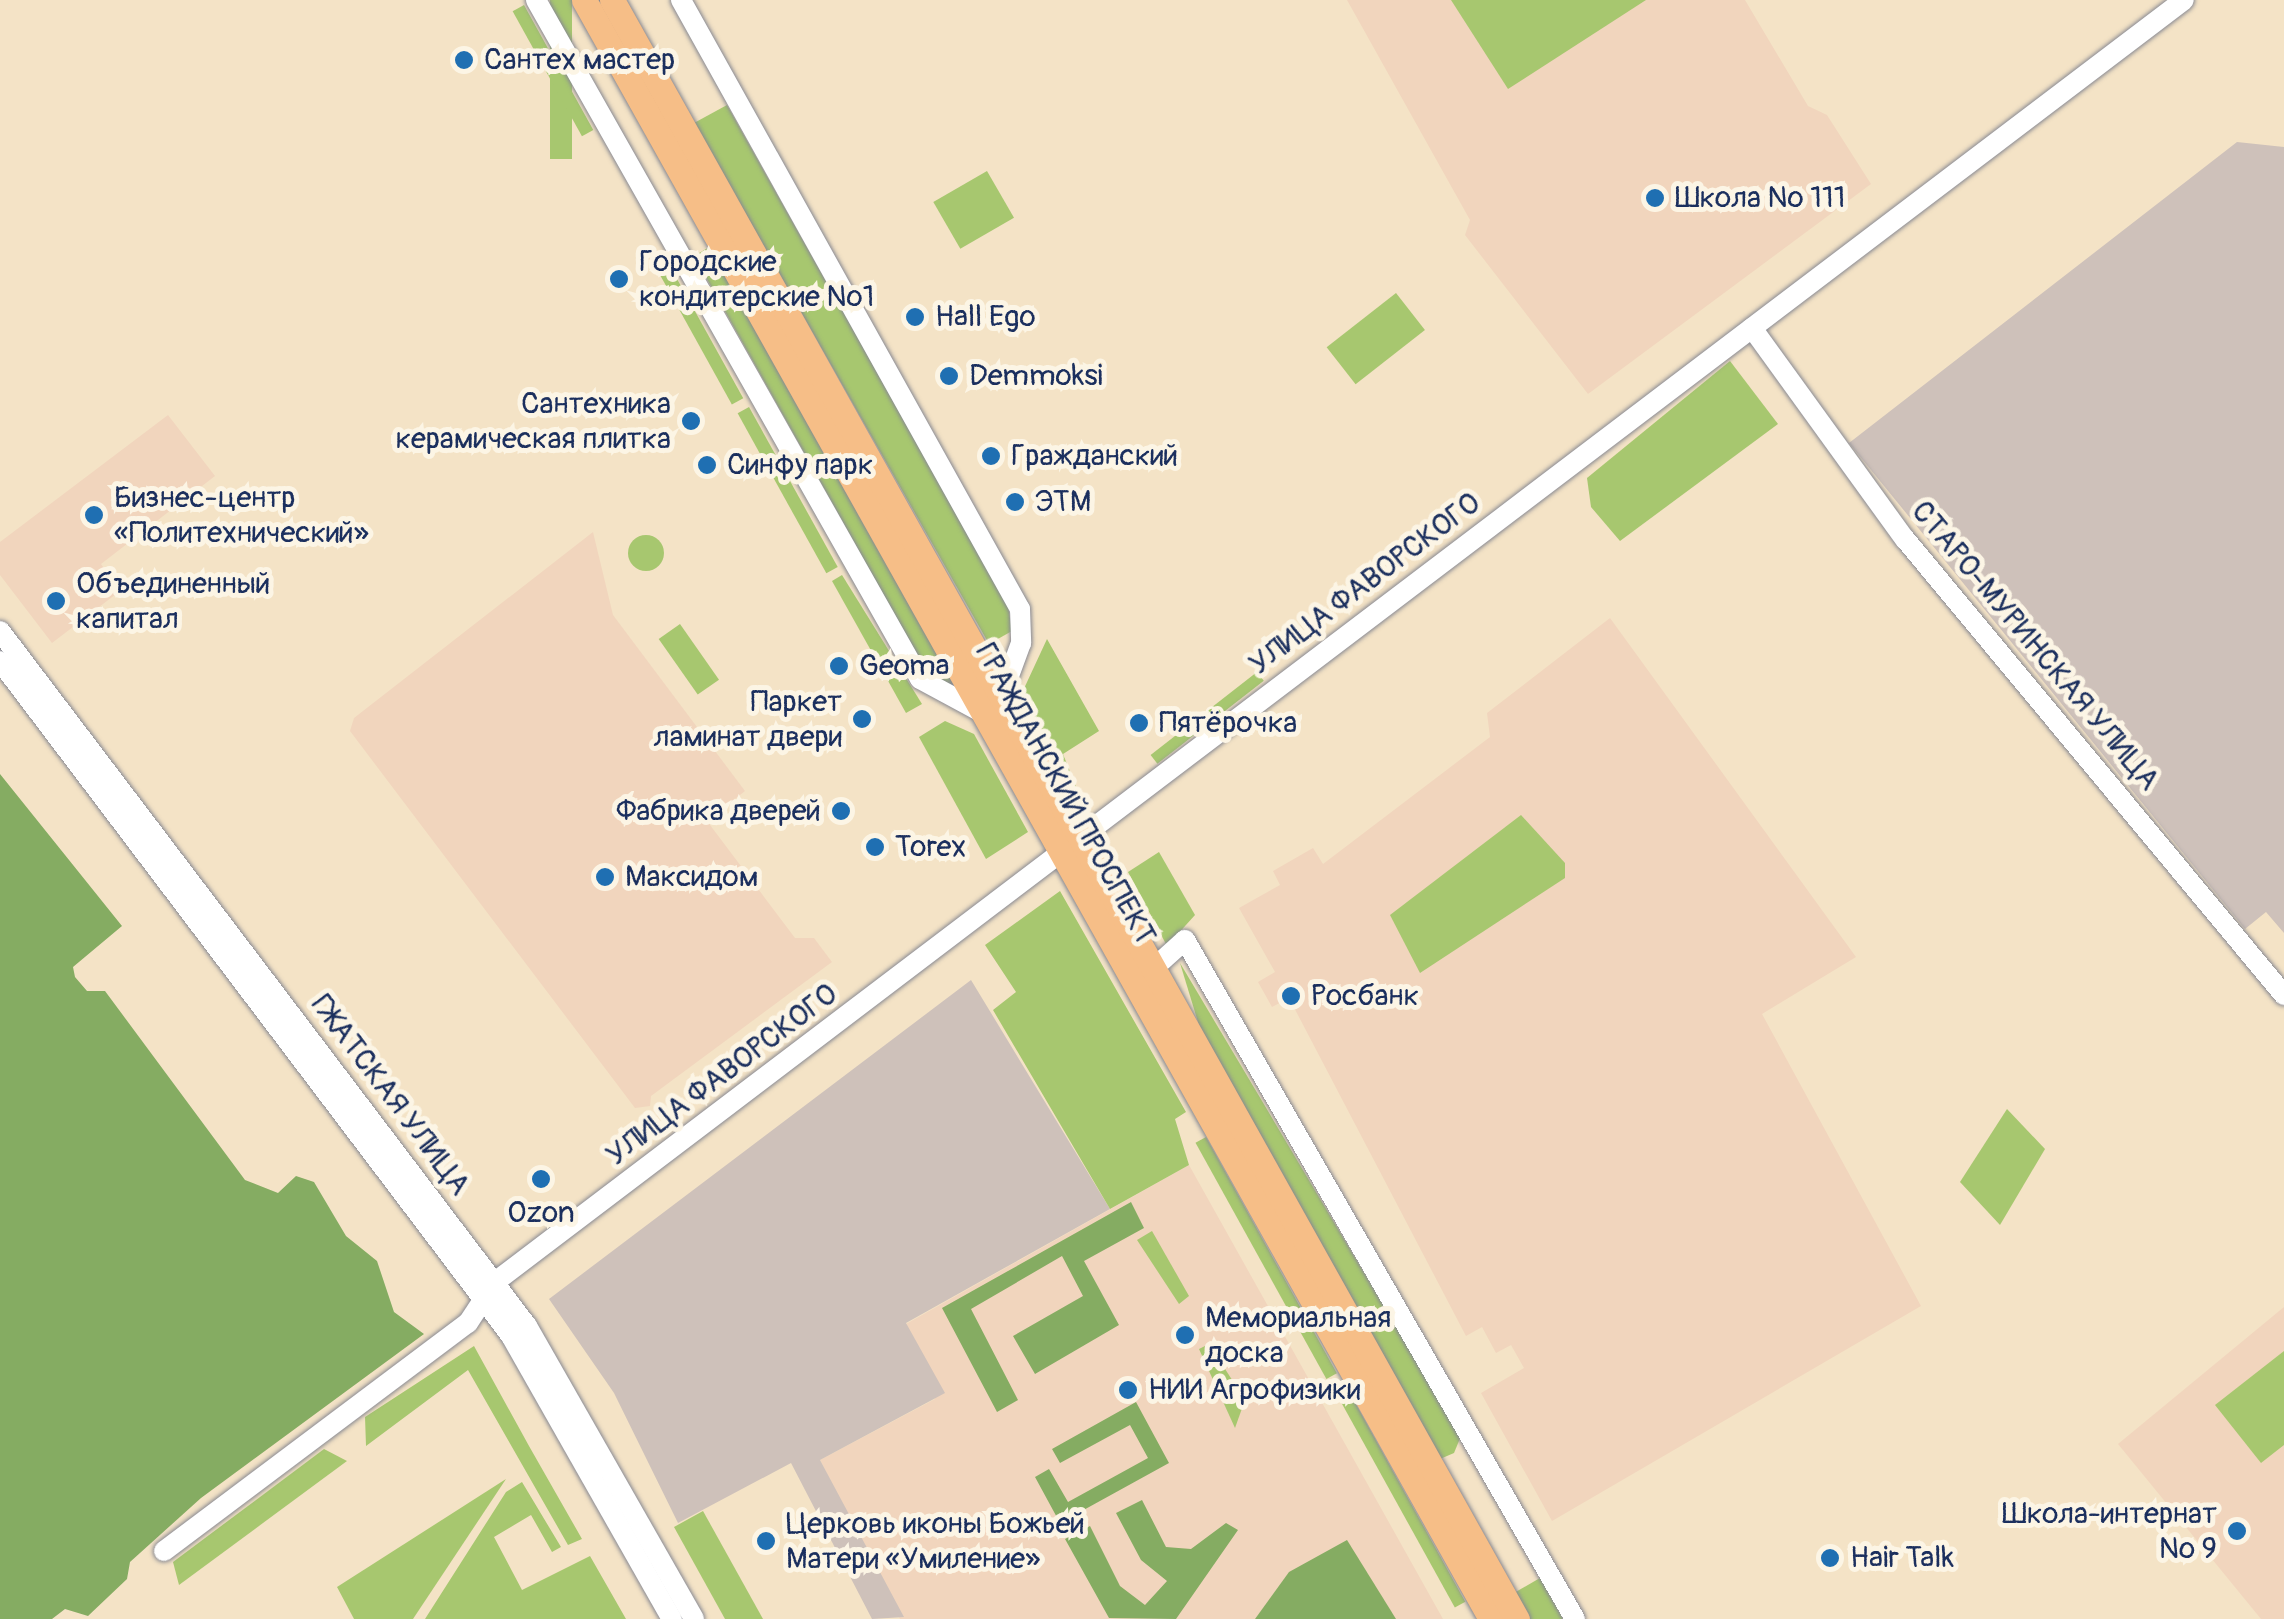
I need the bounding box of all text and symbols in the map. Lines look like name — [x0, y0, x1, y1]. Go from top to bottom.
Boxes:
place label: Сантех мастер — [484, 42, 675, 78]
marker: Сантех мастер — [453, 49, 475, 71]
place label: Школа № 111 — [1675, 180, 1845, 216]
marker: Школа № 111 — [1644, 187, 1666, 209]
place label: Городские кондитерские №1 — [639, 244, 874, 314]
marker: Городские кондитерские №1 — [608, 268, 630, 290]
place label: Hall Ego — [935, 299, 1036, 335]
marker: Hall Ego — [904, 306, 926, 328]
place label: Demmoksi — [969, 358, 1103, 394]
marker: Demmoksi — [938, 365, 960, 387]
place label: Сантехника керамическая плитка — [395, 386, 671, 456]
marker: Сантехника керамическая плитка — [680, 410, 702, 432]
place label: Гражданский — [1011, 438, 1178, 474]
marker: Гражданский — [980, 445, 1002, 467]
place label: Синфу парк — [727, 447, 873, 483]
marker: Синфу парк — [696, 454, 718, 476]
place label: Бизнес-центр «Политехнический» — [114, 480, 369, 550]
place label: ЭТМ — [1035, 484, 1091, 520]
street label: УЛИЦА ФАВОРСКОГО — [1242, 485, 1488, 683]
marker: ЭТМ — [1004, 491, 1026, 513]
street label: СТАРО-МУРИНСКАЯ УЛИЦА — [1903, 494, 2167, 798]
marker: Бизнес-центр «Политехнический» — [83, 504, 105, 526]
place label: Объединенный капитал — [76, 566, 270, 636]
marker: Объединенный капитал — [45, 590, 67, 612]
street label: ГРАЖДАНСКИЙ ПРОСПЕКТ — [967, 637, 1163, 951]
place label: Geoma — [859, 648, 949, 684]
marker: Geoma — [828, 655, 850, 677]
place label: Паркет ламинат двери — [654, 684, 842, 754]
place label: Пятёрочка — [1159, 705, 1297, 741]
marker: Паркет ламинат двери — [851, 708, 873, 730]
marker: Пятёрочка — [1128, 712, 1150, 734]
place label: Фабрика дверей — [616, 793, 821, 829]
marker: Фабрика дверей — [830, 800, 852, 822]
place label: Torex — [895, 829, 966, 865]
marker: Torex — [864, 836, 886, 858]
place label: Максидом — [625, 859, 758, 895]
marker: Максидом — [594, 866, 616, 888]
street label: УЛИЦА ФАВОРСКОГО — [599, 976, 845, 1174]
place label: Росбанк — [1311, 978, 1419, 1014]
marker: Росбанк — [1280, 985, 1302, 1007]
street label: ГЖАТСКАЯ УЛИЦА — [303, 987, 477, 1203]
marker: Ozon — [530, 1168, 552, 1190]
place label: Ozon — [507, 1195, 575, 1231]
place label: Мемориальная доска — [1205, 1300, 1391, 1370]
marker: Мемориальная доска — [1174, 1324, 1196, 1346]
place label: НИИ Агрофизики — [1148, 1372, 1361, 1408]
marker: НИИ Агрофизики — [1117, 1379, 1139, 1401]
place label: Школа-интернат № 9 — [2002, 1496, 2217, 1566]
place label: Церковь иконы Божьей Матери «Умиление» — [786, 1506, 1085, 1576]
marker: Школа-интернат № 9 — [2226, 1520, 2248, 1542]
marker: Церковь иконы Божьей Матери «Умиление» — [755, 1530, 777, 1552]
place label: Hair Talk — [1850, 1540, 1954, 1576]
marker: Hair Talk — [1819, 1547, 1841, 1569]

